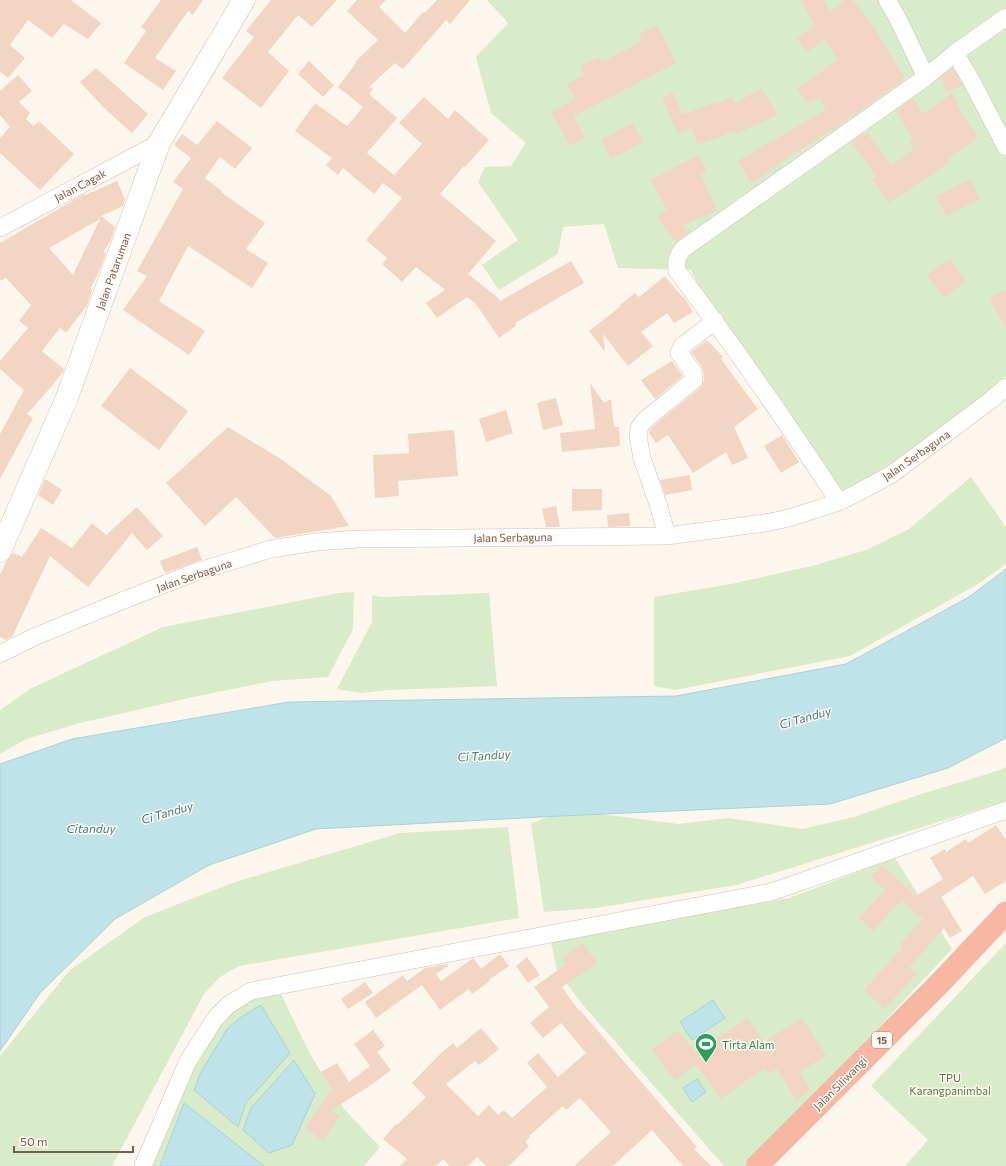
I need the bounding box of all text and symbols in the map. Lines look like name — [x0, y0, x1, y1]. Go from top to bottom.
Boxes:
street label: Jalan Cagak — [52, 166, 109, 205]
street label: Jalan Pataruman — [93, 231, 134, 312]
street label: Jalan Serbaguna — [880, 427, 953, 484]
street label: Jalan Serbaguna — [473, 530, 553, 545]
street label: Jalan Serbaguna — [155, 556, 234, 595]
water label: Ci Tanduy — [777, 703, 833, 731]
water label: Ci Tanduy — [457, 746, 512, 764]
water label: Ci Tanduy — [139, 798, 195, 826]
water label: Citanduy — [66, 821, 116, 835]
sports icon: Tirta Alam — [693, 1031, 719, 1064]
road number: 15 — [872, 1032, 892, 1048]
place label: Tirta Alam — [722, 1038, 774, 1051]
street label: Jalan Siliwangi — [811, 1053, 870, 1113]
park label: TPU Karangpanimbal — [909, 1071, 991, 1097]
scale bar — [14, 1128, 133, 1154]
text: 50 m — [20, 1134, 48, 1148]

